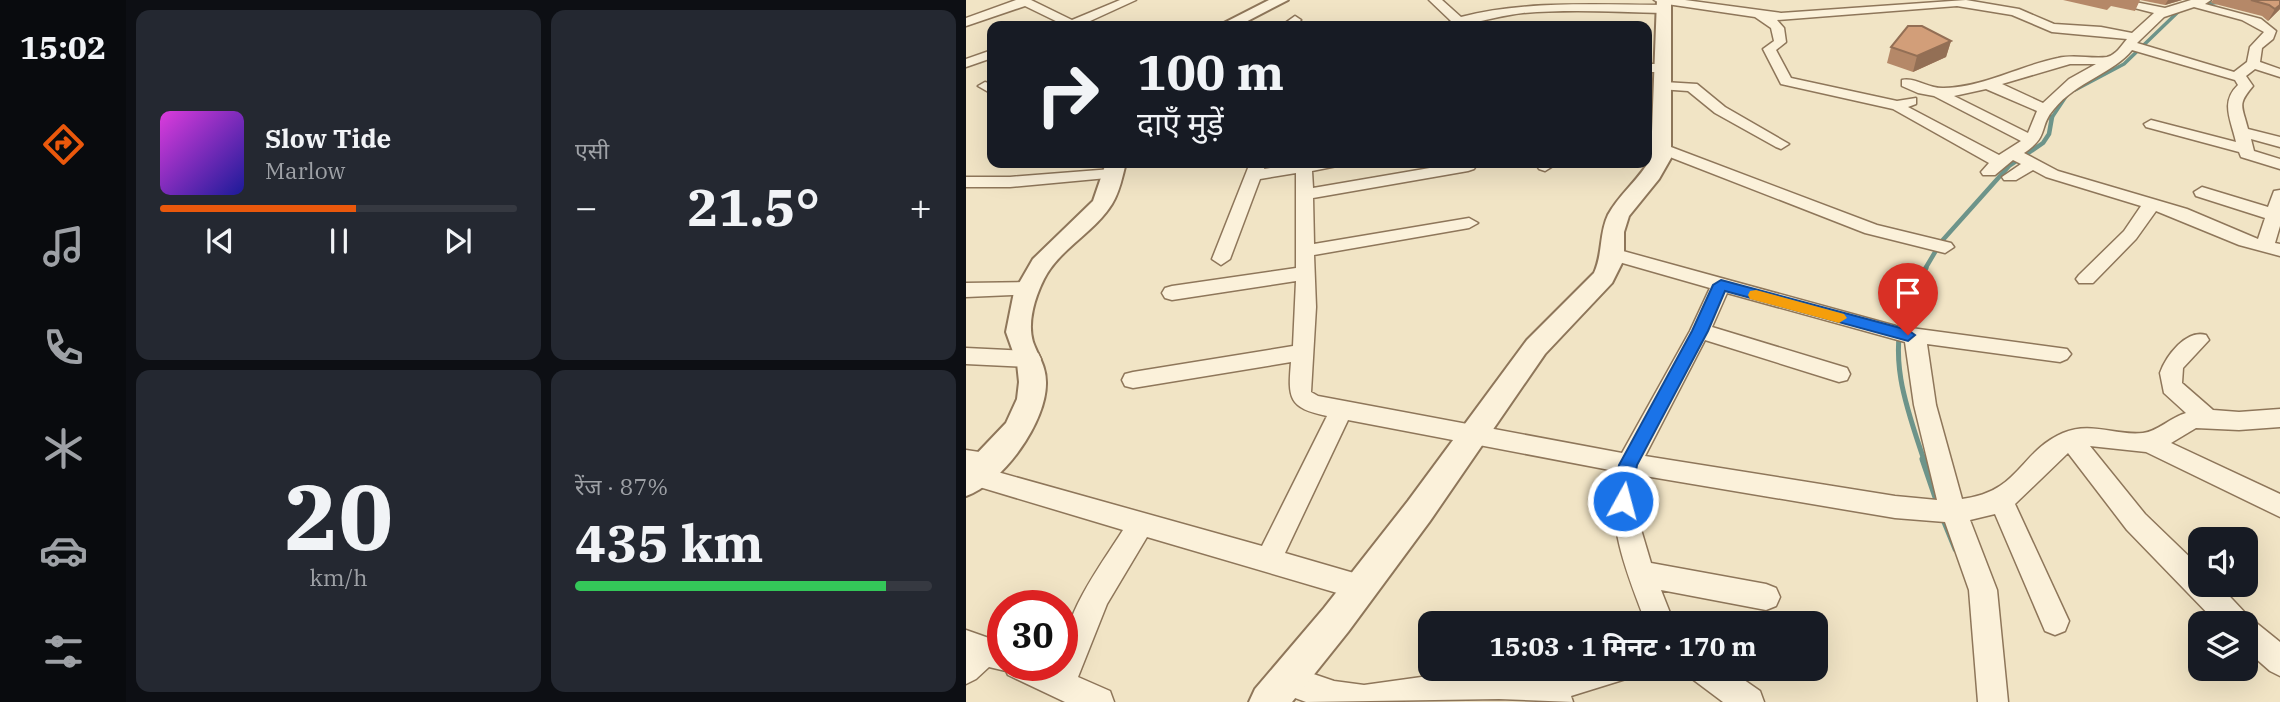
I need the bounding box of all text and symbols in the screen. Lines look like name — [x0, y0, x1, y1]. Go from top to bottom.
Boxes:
text: 15:02 — [20, 26, 106, 68]
text: 100 m — [1137, 40, 1284, 103]
icon: right — [1022, 49, 1113, 140]
text: दाएँ मुड़ें — [1137, 102, 1224, 144]
icon: directions — [39, 120, 88, 169]
text: Slow Tide — [265, 121, 391, 155]
text: एसी — [575, 135, 609, 165]
text: Marlow — [265, 155, 345, 185]
text: 21.5° — [687, 173, 820, 240]
text: − — [575, 182, 598, 231]
text: + — [909, 182, 932, 231]
icon: music — [39, 222, 88, 271]
icon: previous — [201, 222, 239, 260]
icon: pause — [320, 222, 358, 260]
icon: next — [439, 222, 477, 260]
pin — [1878, 263, 1938, 335]
icon: arrive — [1889, 274, 1927, 312]
icon: phone — [39, 323, 88, 372]
icon: climate — [39, 424, 88, 473]
text: 20 — [284, 457, 393, 575]
position arrow — [1586, 464, 1660, 538]
text: रेंज · 87% — [575, 471, 668, 501]
text: 435 km — [575, 509, 764, 576]
icon: car — [39, 526, 88, 575]
map controls — [2188, 527, 2258, 681]
button: sound — [2188, 527, 2258, 597]
text: km/h — [309, 562, 368, 592]
speed limit sign: 30 — [987, 590, 1078, 681]
button: layers — [2188, 611, 2258, 681]
icon: filters — [39, 627, 88, 676]
text: 15:03 · 1 मिनट · 170 m — [1489, 629, 1757, 663]

